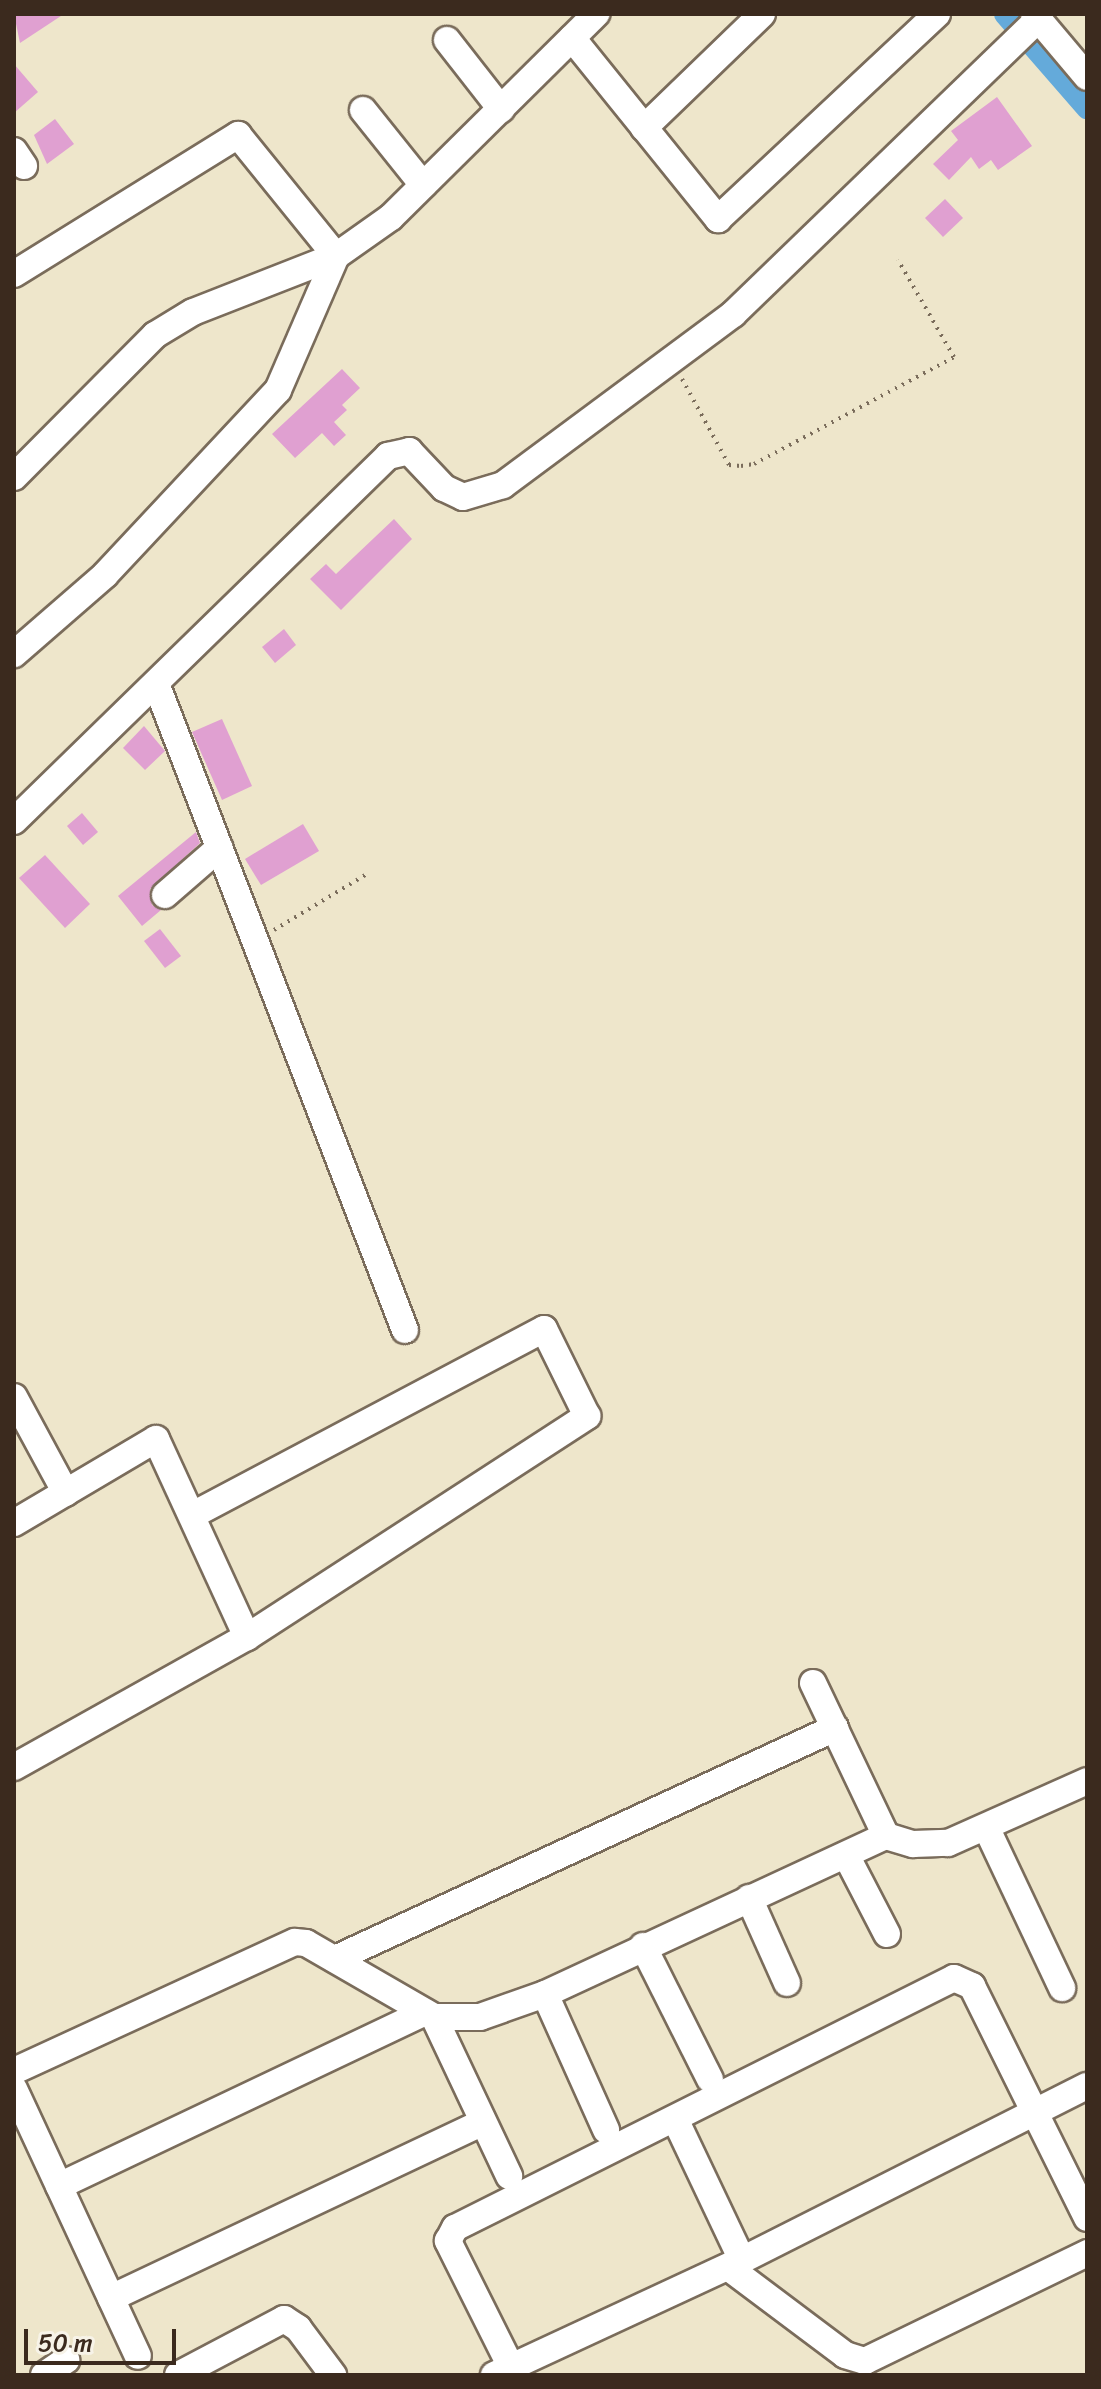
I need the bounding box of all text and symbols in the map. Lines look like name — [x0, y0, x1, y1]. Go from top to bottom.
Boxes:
scale bar — [28, 2313, 180, 2363]
text: 50 m — [38, 2322, 93, 2364]

